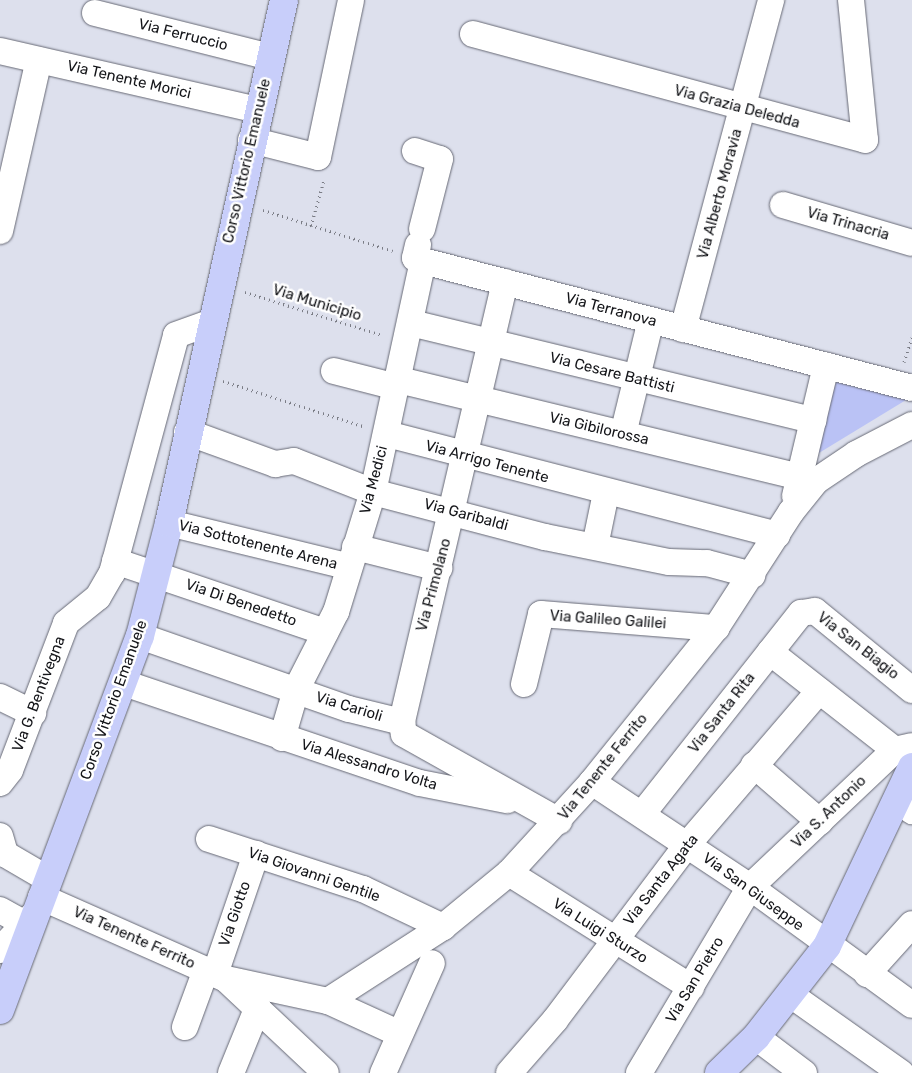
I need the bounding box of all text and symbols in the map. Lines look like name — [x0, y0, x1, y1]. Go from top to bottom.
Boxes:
street label: Via Ferruccio — [136, 15, 230, 55]
street label: Via Tenente Morici — [65, 57, 193, 103]
street label: Corso Vittorio Emanuele — [219, 77, 275, 245]
street label: Via Grazia Deledda — [672, 82, 802, 132]
street label: Via Alberto Moravia — [694, 127, 746, 261]
street label: Via Trinacria — [804, 204, 892, 244]
street label: Via Municipio — [270, 281, 364, 325]
street label: Via Terranova — [563, 289, 659, 331]
street label: Via Cesare Battisti — [548, 349, 676, 397]
street label: Via Gibilorossa — [547, 409, 651, 449]
street label: Via Arrigo Tenente — [423, 437, 551, 487]
street label: Via Medici — [356, 444, 392, 516]
street label: Via Garibaldi — [422, 495, 510, 535]
street label: Via Sottotenente Arena — [176, 516, 340, 574]
street label: Via Primolano — [413, 536, 455, 634]
street label: Via Di Benedetto — [183, 576, 299, 630]
street label: Via Galileo Galilei — [549, 607, 667, 633]
street label: Via San Biagio — [814, 608, 902, 684]
street label: Corso Vittorio Emanuele — [77, 618, 151, 782]
street label: Via G. Bentivegna — [9, 634, 69, 754]
street label: Via Santa Rita — [685, 669, 759, 757]
street label: Via Carioli — [313, 688, 385, 726]
street label: Via Tenente Ferrito — [554, 710, 652, 824]
street label: Via Alessandro Volta — [298, 736, 440, 794]
street label: Via S. Antonio — [788, 772, 870, 852]
street label: Via Santa Agata — [620, 831, 702, 929]
street label: Via Giovanni Gentile — [246, 844, 382, 906]
street label: Via San Giuseppe — [699, 849, 807, 935]
street label: Via Giotto — [215, 879, 255, 949]
street label: Via Luigi Sturzo — [549, 895, 651, 967]
street label: Via Tenente Ferrito — [70, 903, 198, 973]
street label: Via San Pietro — [662, 934, 728, 1026]

